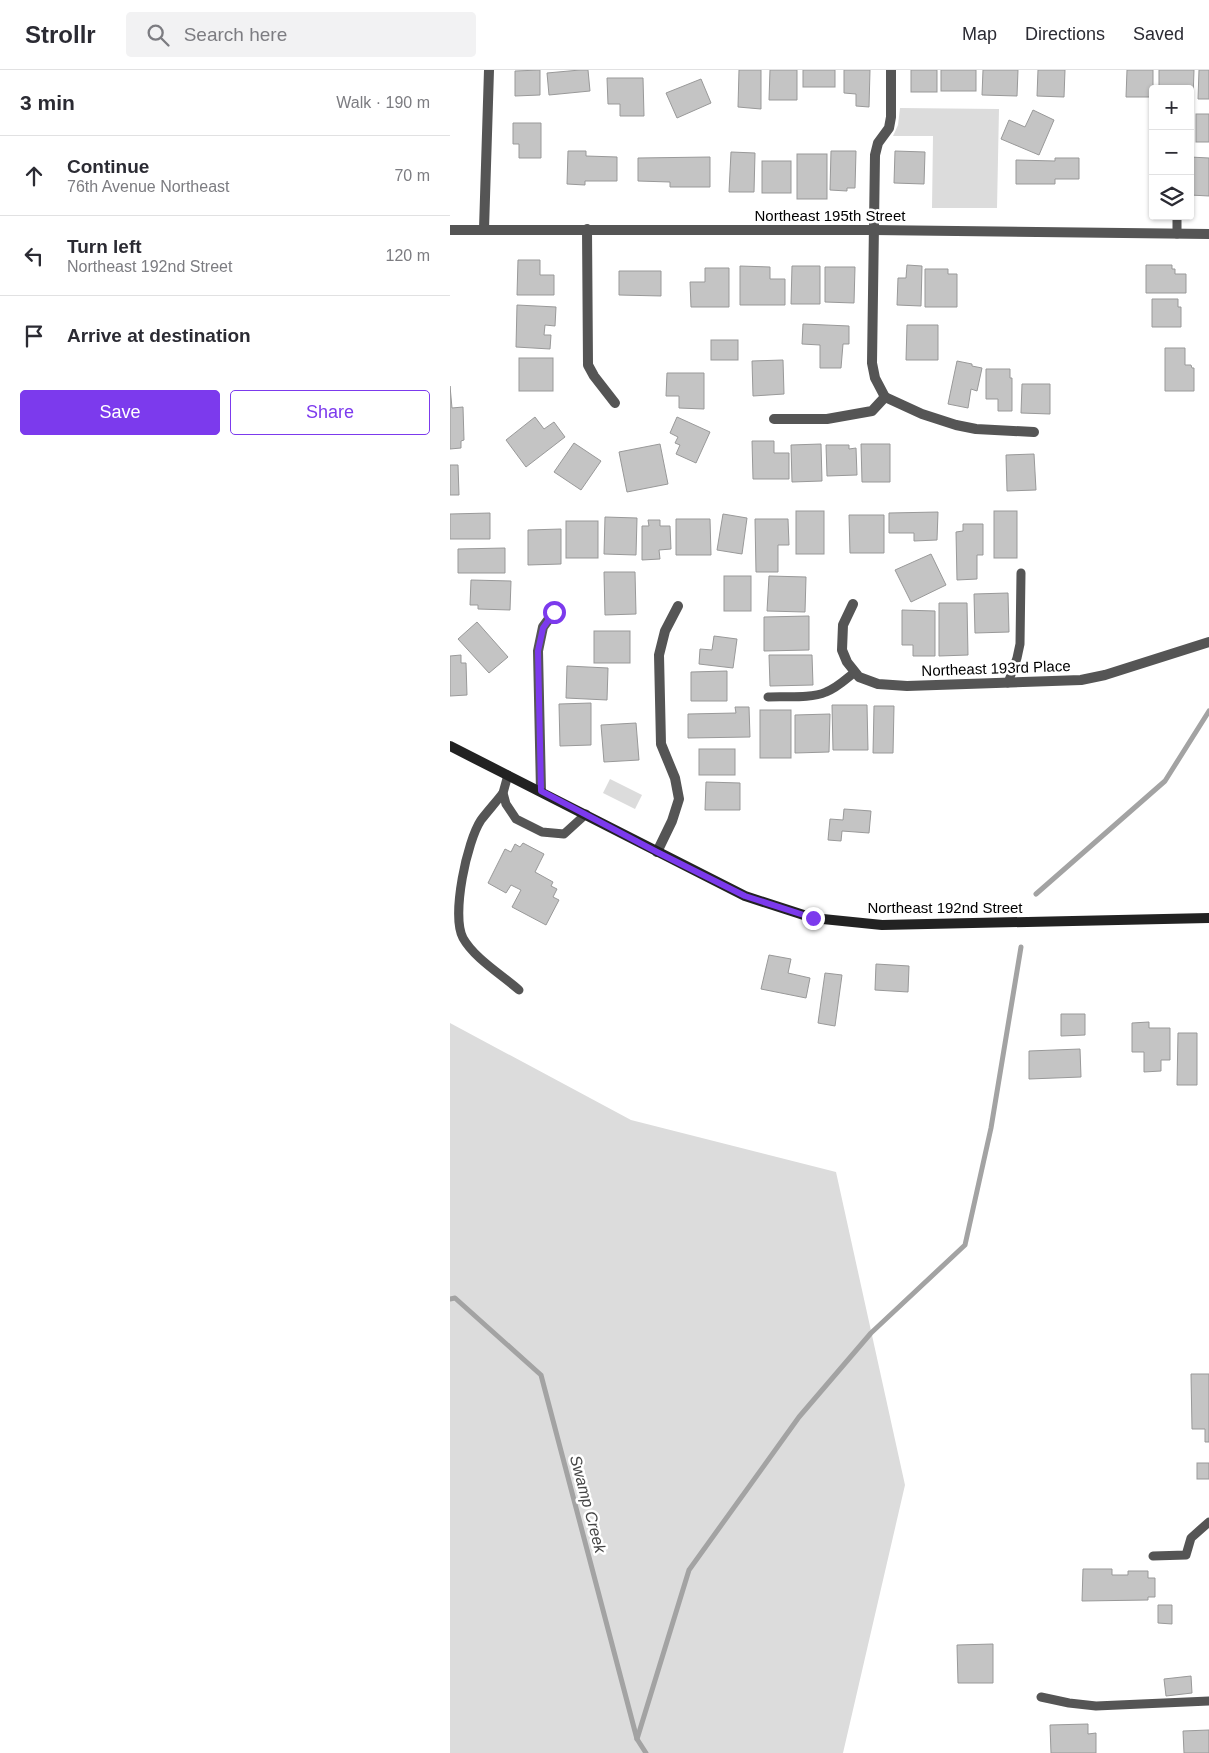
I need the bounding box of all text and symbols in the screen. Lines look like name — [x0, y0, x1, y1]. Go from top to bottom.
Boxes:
search box — [126, 12, 476, 57]
text: Strollr — [25, 21, 96, 48]
icon: search — [144, 21, 172, 49]
text: Search here — [184, 24, 287, 45]
text: Map — [962, 24, 997, 44]
text: Directions — [1025, 24, 1105, 44]
text: Saved — [1133, 24, 1184, 44]
map controls — [1149, 85, 1194, 220]
button: + — [1149, 85, 1194, 130]
text: 3 min — [20, 91, 75, 114]
text: Walk · 190 m — [336, 94, 430, 111]
button: − — [1149, 130, 1194, 175]
text: Continue — [67, 156, 149, 177]
icon: ahead — [20, 162, 48, 190]
text: 70 m — [394, 167, 430, 184]
button: layers — [1149, 175, 1194, 220]
text: 76th Avenue Northeast — [67, 178, 230, 195]
street label: Northeast 195th Street — [755, 207, 906, 224]
text: Turn left — [67, 236, 142, 257]
icon: left — [20, 242, 48, 270]
text: 120 m — [386, 247, 430, 264]
text: Northeast 192nd Street — [67, 258, 232, 275]
icon: arrive — [20, 322, 48, 350]
text: Arrive at destination — [67, 325, 251, 346]
button: Save — [20, 390, 220, 435]
button: Share — [230, 390, 430, 435]
route start — [543, 601, 566, 624]
street label: Northeast 193rd Place — [921, 657, 1071, 679]
street label: Northeast 192nd Street — [867, 899, 1023, 916]
route end — [802, 907, 825, 930]
water label: Swamp Creek — [567, 1453, 609, 1556]

